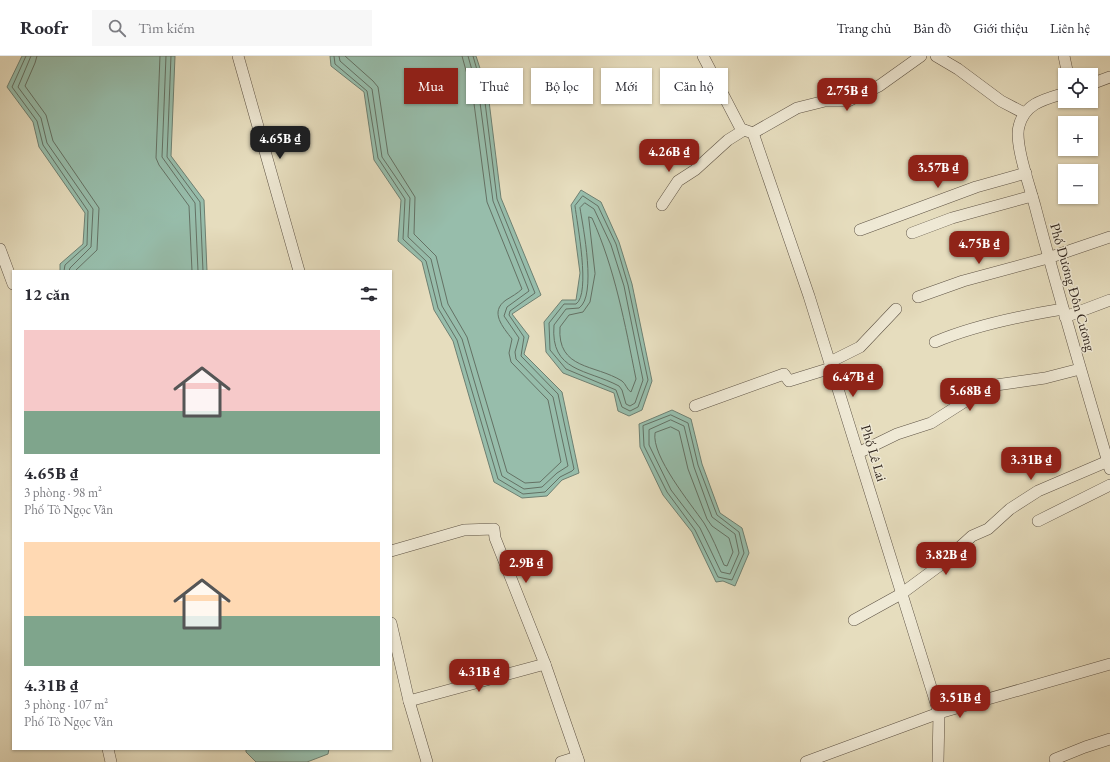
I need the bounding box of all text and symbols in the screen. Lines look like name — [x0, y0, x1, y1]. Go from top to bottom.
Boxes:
search box — [92, 10, 372, 46]
text: Roofr — [20, 15, 68, 40]
icon: search — [106, 17, 128, 39]
text: Tìm kiếm — [138, 18, 195, 37]
text: Trang chủ — [836, 19, 891, 37]
text: Bản đồ — [913, 19, 951, 37]
text: Giới thiệu — [973, 19, 1028, 37]
text: Liên hệ — [1050, 19, 1090, 37]
chip: Mua — [404, 68, 458, 104]
chip: Thuê — [466, 68, 523, 104]
chip: Bộ lọc — [531, 68, 593, 104]
chip: Mới — [601, 68, 652, 104]
chip: Căn hộ — [660, 68, 728, 104]
map controls — [1058, 68, 1098, 204]
button: locate — [1058, 68, 1098, 108]
pin: 2.75B ₫ — [810, 78, 884, 112]
text: 2.75B ₫ — [826, 82, 868, 99]
button: + — [1058, 116, 1098, 156]
pin: 4.65B ₫ — [243, 126, 317, 160]
text: 4.65B ₫ — [259, 130, 301, 147]
pin: 4.26B ₫ — [632, 139, 706, 173]
text: 4.26B ₫ — [648, 143, 690, 160]
pin: 3.57B ₫ — [901, 155, 975, 189]
text: 3.57B ₫ — [917, 159, 959, 176]
button: − — [1058, 164, 1098, 204]
street label: Phố Dương Đôn Cương — [1046, 221, 1100, 354]
pin: 4.75B ₫ — [942, 231, 1016, 265]
text: 4.75B ₫ — [958, 235, 1000, 252]
text: 12 căn — [24, 283, 70, 305]
icon: filters — [358, 283, 380, 305]
icon: home — [166, 356, 238, 428]
pin: 6.47B ₫ — [816, 364, 890, 398]
text: 6.47B ₫ — [832, 368, 874, 385]
pin: 5.68B ₫ — [933, 378, 1007, 412]
text: 5.68B ₫ — [949, 382, 991, 399]
street label: Phố Lê Lai — [857, 422, 891, 484]
pin: 3.31B ₫ — [994, 447, 1068, 481]
text: 3.31B ₫ — [1010, 451, 1052, 468]
text: 4.65B ₫ — [24, 462, 78, 484]
text: 3 phòng · 98 m² — [24, 484, 102, 501]
text: Phố Tô Ngọc Vân — [24, 501, 113, 518]
pin: 3.82B ₫ — [909, 542, 983, 576]
text: 3.82B ₫ — [925, 546, 967, 563]
pin: 2.9B ₫ — [493, 550, 559, 584]
text: 2.9B ₫ — [509, 554, 543, 571]
icon: home — [166, 568, 238, 640]
pin: 4.31B ₫ — [442, 659, 516, 693]
text: 4.31B ₫ — [458, 663, 500, 680]
text: 4.31B ₫ — [24, 674, 78, 696]
pin: 3.51B ₫ — [923, 685, 997, 719]
text: 3.51B ₫ — [939, 689, 981, 706]
text: 3 phòng · 107 m² — [24, 696, 108, 713]
text: Phố Tô Ngọc Vân — [24, 713, 113, 730]

